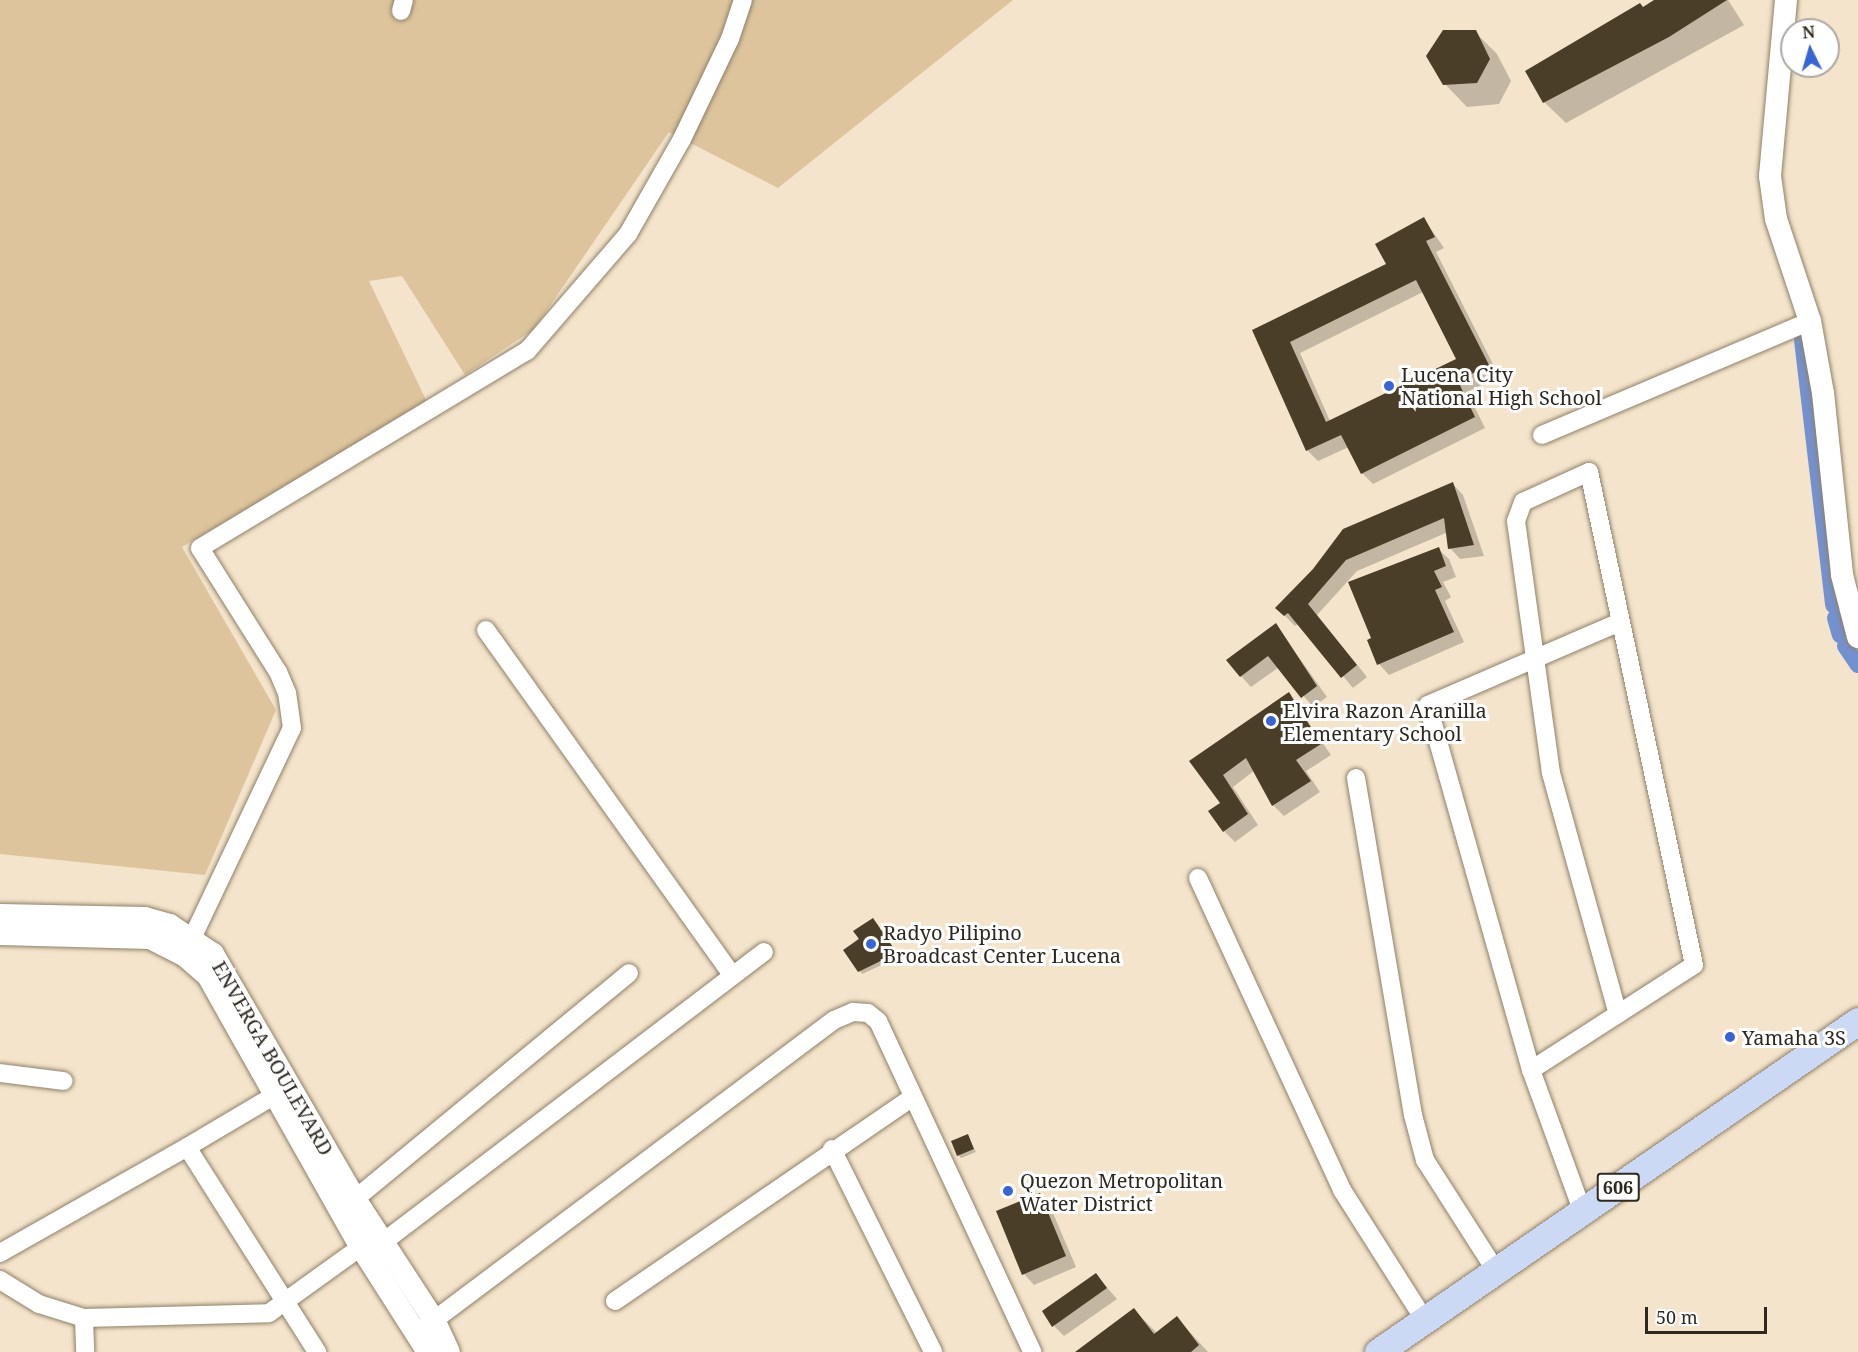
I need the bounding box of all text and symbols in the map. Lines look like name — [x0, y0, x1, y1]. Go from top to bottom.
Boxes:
north arrow — [1780, 18, 1840, 78]
text: N — [1801, 21, 1816, 44]
place label: Lucena City National High School — [1401, 362, 1602, 409]
marker: Lucena City National High School — [1382, 379, 1396, 393]
place label: Elvira Razon Aranilla Elementary School — [1283, 698, 1487, 745]
marker: Elvira Razon Aranilla Elementary School — [1264, 714, 1278, 728]
place label: Radyo Pilipino Broadcast Center Lucena — [883, 921, 1121, 968]
marker: Radyo Pilipino Broadcast Center Lucena — [864, 937, 878, 951]
street label: ENVERGA BOULEVARD — [208, 957, 338, 1159]
place label: Yamaha 3S — [1742, 1025, 1846, 1049]
marker: Yamaha 3S — [1723, 1030, 1737, 1044]
place label: Quezon Metropolitan Water District — [1020, 1168, 1223, 1215]
road number: 606 — [1596, 1172, 1640, 1202]
marker: Quezon Metropolitan Water District — [1001, 1184, 1015, 1198]
scale bar — [1648, 1295, 1770, 1333]
text: 50 m — [1656, 1305, 1698, 1329]

